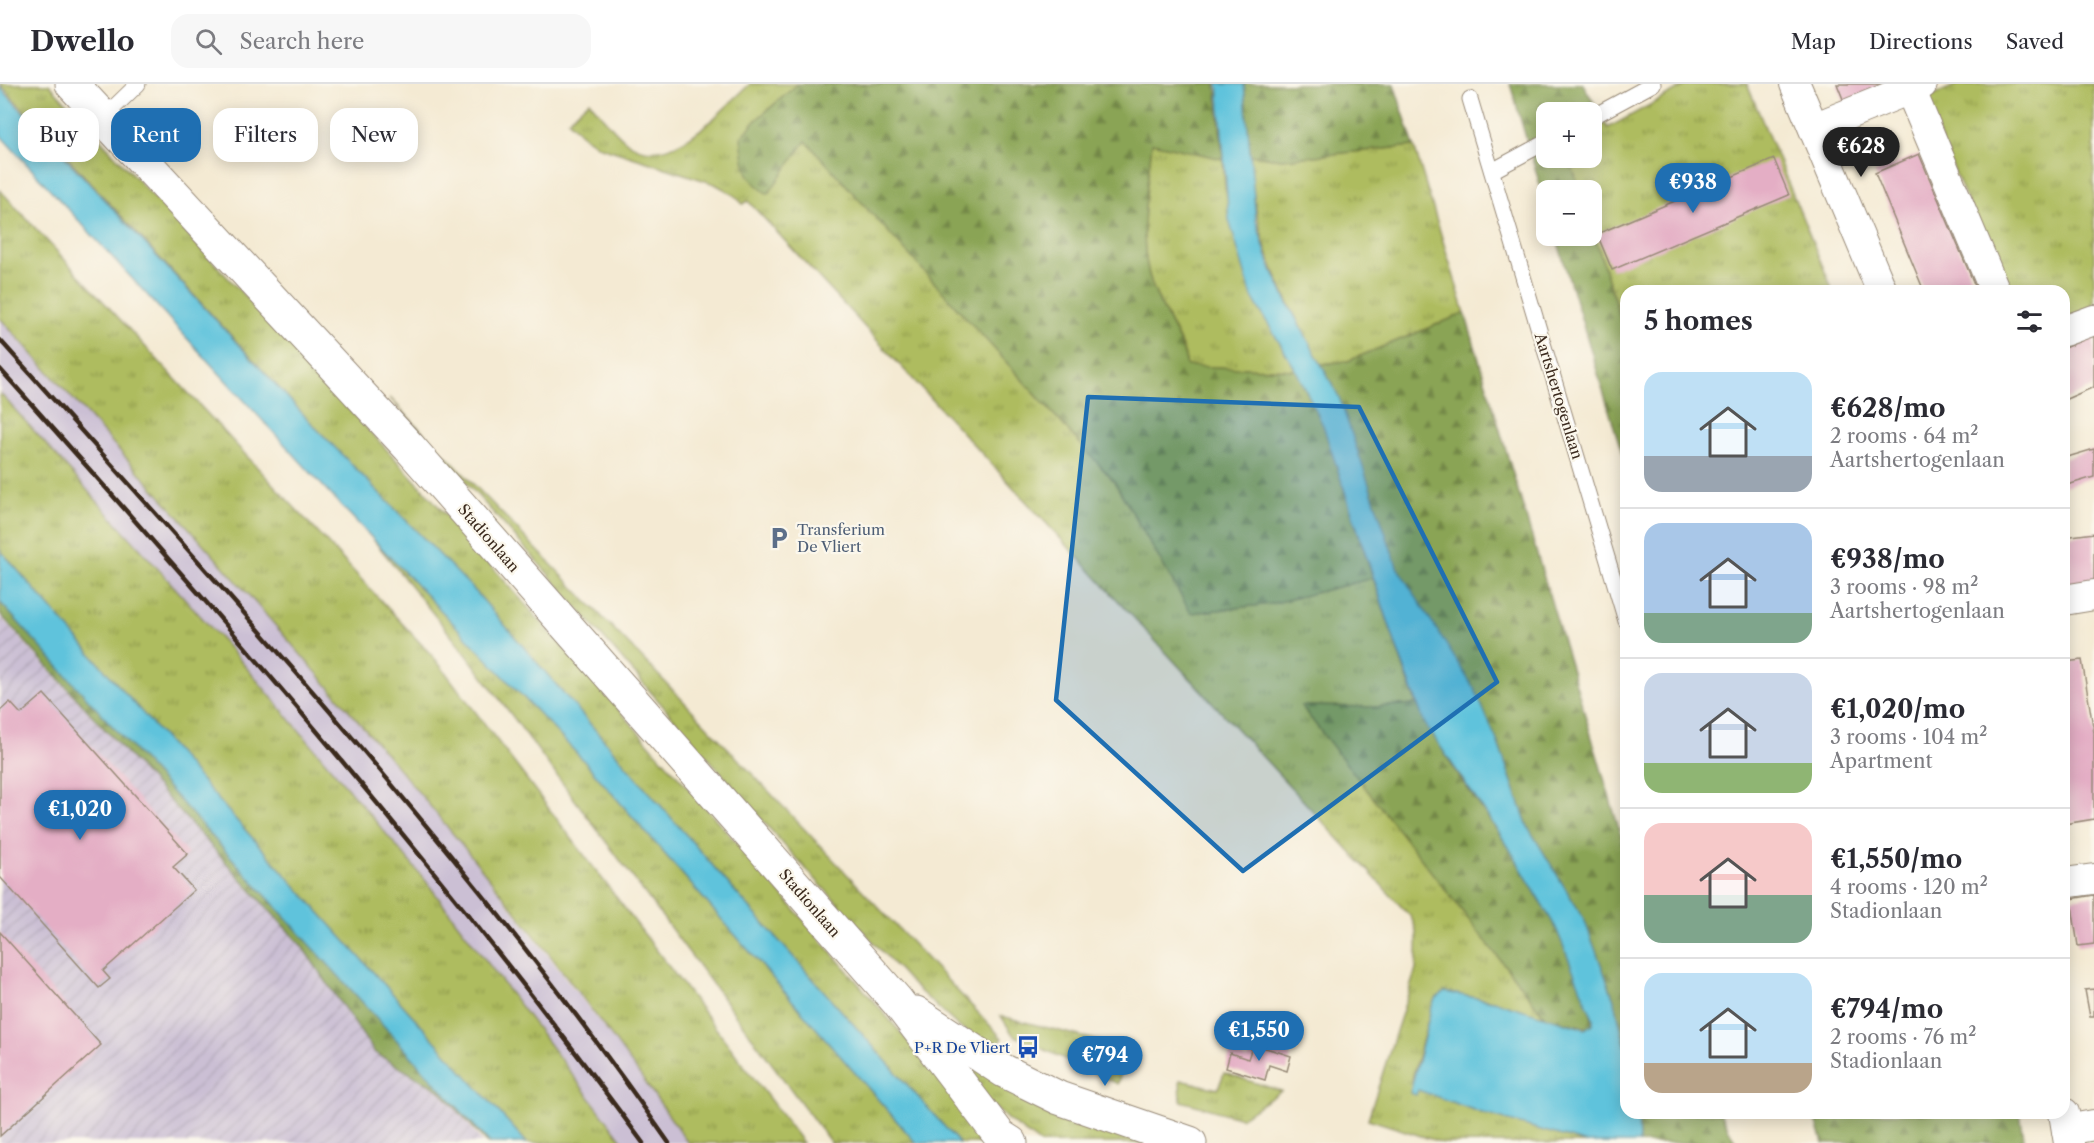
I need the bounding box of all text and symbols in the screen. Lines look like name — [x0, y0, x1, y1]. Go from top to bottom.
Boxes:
search box — [171, 14, 591, 68]
text: Dwello — [30, 24, 135, 58]
icon: search — [192, 25, 225, 58]
text: Search here — [240, 28, 364, 55]
text: Map — [1791, 29, 1836, 54]
text: Directions — [1869, 29, 1973, 54]
text: Saved — [2006, 29, 2064, 54]
map controls — [1536, 102, 1602, 246]
button: + — [1536, 102, 1602, 168]
chip: Buy — [18, 108, 99, 162]
chip: Rent — [111, 108, 201, 162]
chip: Filters — [213, 108, 318, 162]
chip: New — [330, 108, 418, 162]
pin: €628 — [1825, 127, 1897, 178]
text: €628 — [1837, 134, 1885, 158]
pin: €938 — [1657, 163, 1729, 214]
text: €938 — [1669, 170, 1717, 194]
button: − — [1536, 180, 1602, 246]
text: 5 homes — [1644, 305, 1753, 337]
icon: filters — [2013, 305, 2046, 338]
street label: Aartshertogenlaan — [1530, 330, 1587, 462]
text: €628/mo — [1830, 392, 1946, 424]
icon: home — [1692, 396, 1764, 468]
text: 2 rooms · 64 m² — [1830, 424, 1979, 448]
text: Aartshertogenlaan — [1830, 448, 2005, 472]
street label: Stadionlaan — [454, 500, 524, 576]
place label: Transferium De Vliert — [797, 520, 885, 556]
parking icon: Transferium De Vliert — [766, 525, 792, 551]
text: €938/mo — [1830, 543, 1945, 575]
icon: home — [1692, 547, 1764, 619]
text: 3 rooms · 98 m² — [1830, 575, 1978, 599]
text: Aartshertogenlaan — [1830, 599, 2005, 623]
text: €1,020/mo — [1830, 693, 1965, 725]
icon: home — [1692, 697, 1764, 769]
text: 3 rooms · 104 m² — [1830, 725, 1987, 749]
text: Apartment — [1830, 749, 1933, 773]
pin: €1,020 — [31, 790, 129, 841]
text: €1,020 — [48, 797, 112, 821]
text: €1,550/mo — [1830, 843, 1962, 875]
icon: home — [1692, 847, 1764, 919]
street label: Stadionlaan — [775, 865, 845, 941]
text: 4 rooms · 120 m² — [1830, 875, 1988, 899]
text: Stadionlaan — [1830, 899, 1942, 923]
text: €794/mo — [1830, 993, 1943, 1025]
icon: home — [1692, 997, 1764, 1069]
pin: €1,550 — [1210, 1011, 1308, 1062]
text: €1,550 — [1228, 1018, 1290, 1042]
text: 2 rooms · 76 m² — [1830, 1025, 1976, 1049]
bus stop icon: P+R De Vliert — [1015, 1034, 1041, 1060]
pin: €794 — [1069, 1036, 1141, 1087]
place label: P+R De Vliert — [914, 1038, 1011, 1057]
text: €794 — [1082, 1043, 1128, 1067]
text: Stadionlaan — [1830, 1049, 1942, 1073]

